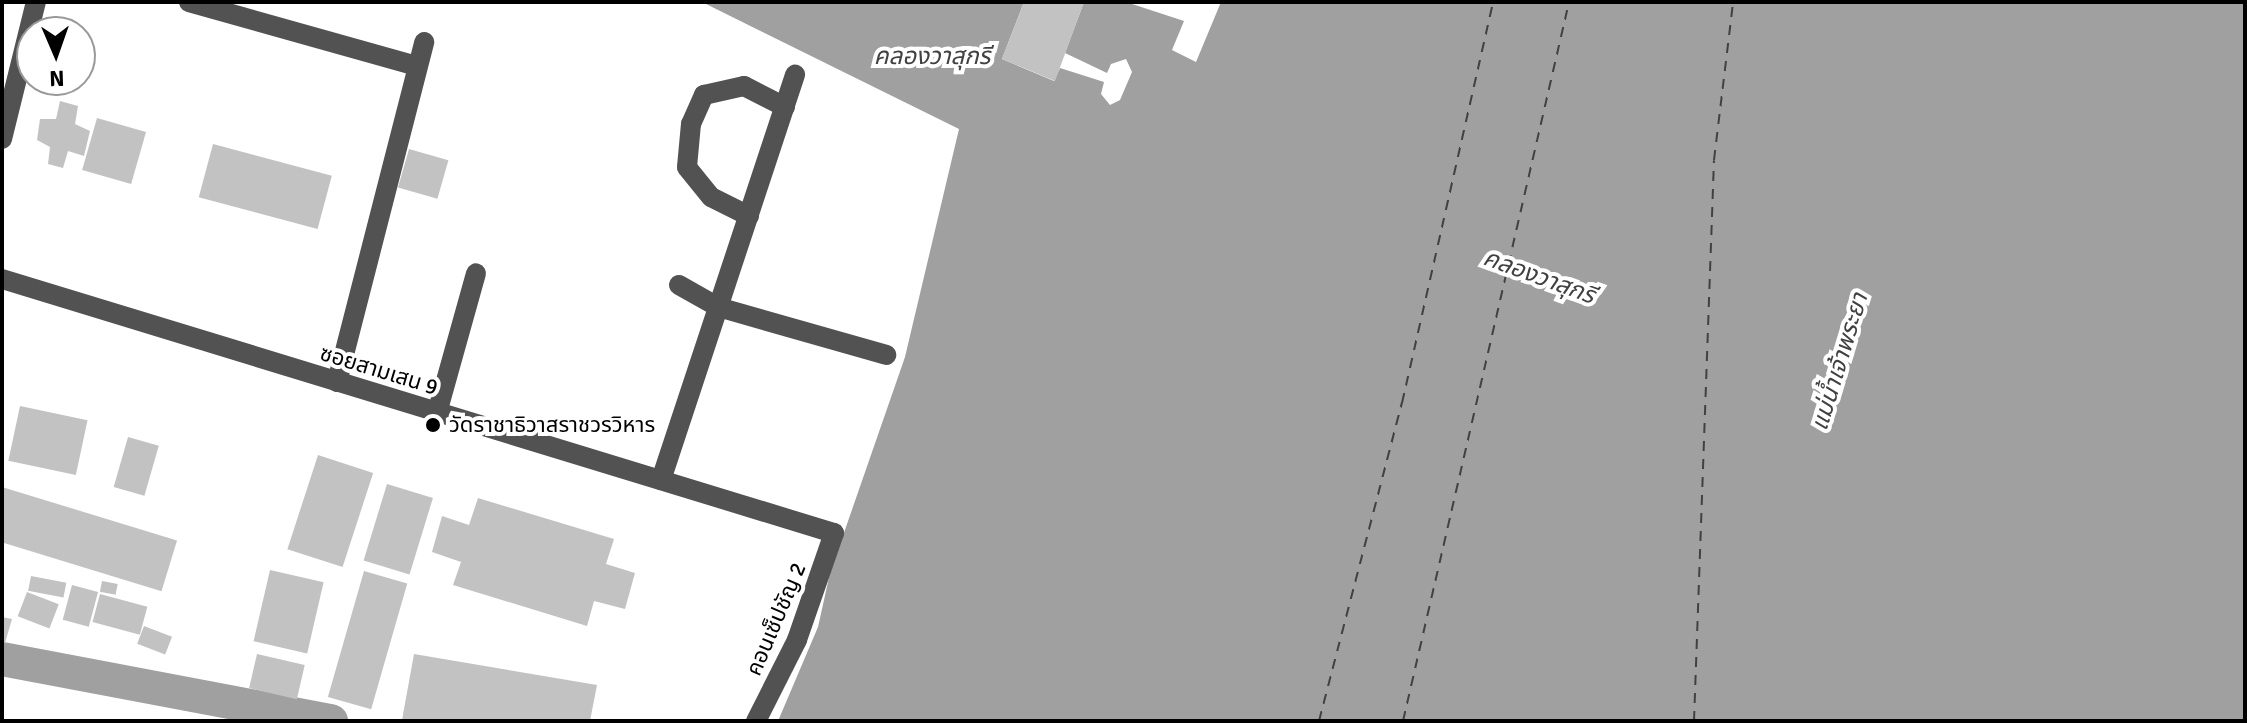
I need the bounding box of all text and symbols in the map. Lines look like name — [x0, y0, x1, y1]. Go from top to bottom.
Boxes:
north arrow — [16, 16, 96, 96]
water label: คลองวาสุกรี — [874, 43, 990, 71]
text: N — [49, 65, 65, 92]
water label: คลองวาสุกรี — [1479, 244, 1599, 310]
water label: แม่น้ำเจ้าพระยา — [1805, 290, 1875, 434]
street label: ซอยสามเสน 9 — [317, 340, 441, 400]
place label: วัดราชาธิวาสราชวรวิหาร — [449, 412, 655, 438]
marker: วัดราชาธิวาสราชวรวิหาร — [424, 416, 442, 434]
street label: คอนเซ็ปชัญ 2 — [740, 559, 812, 679]

